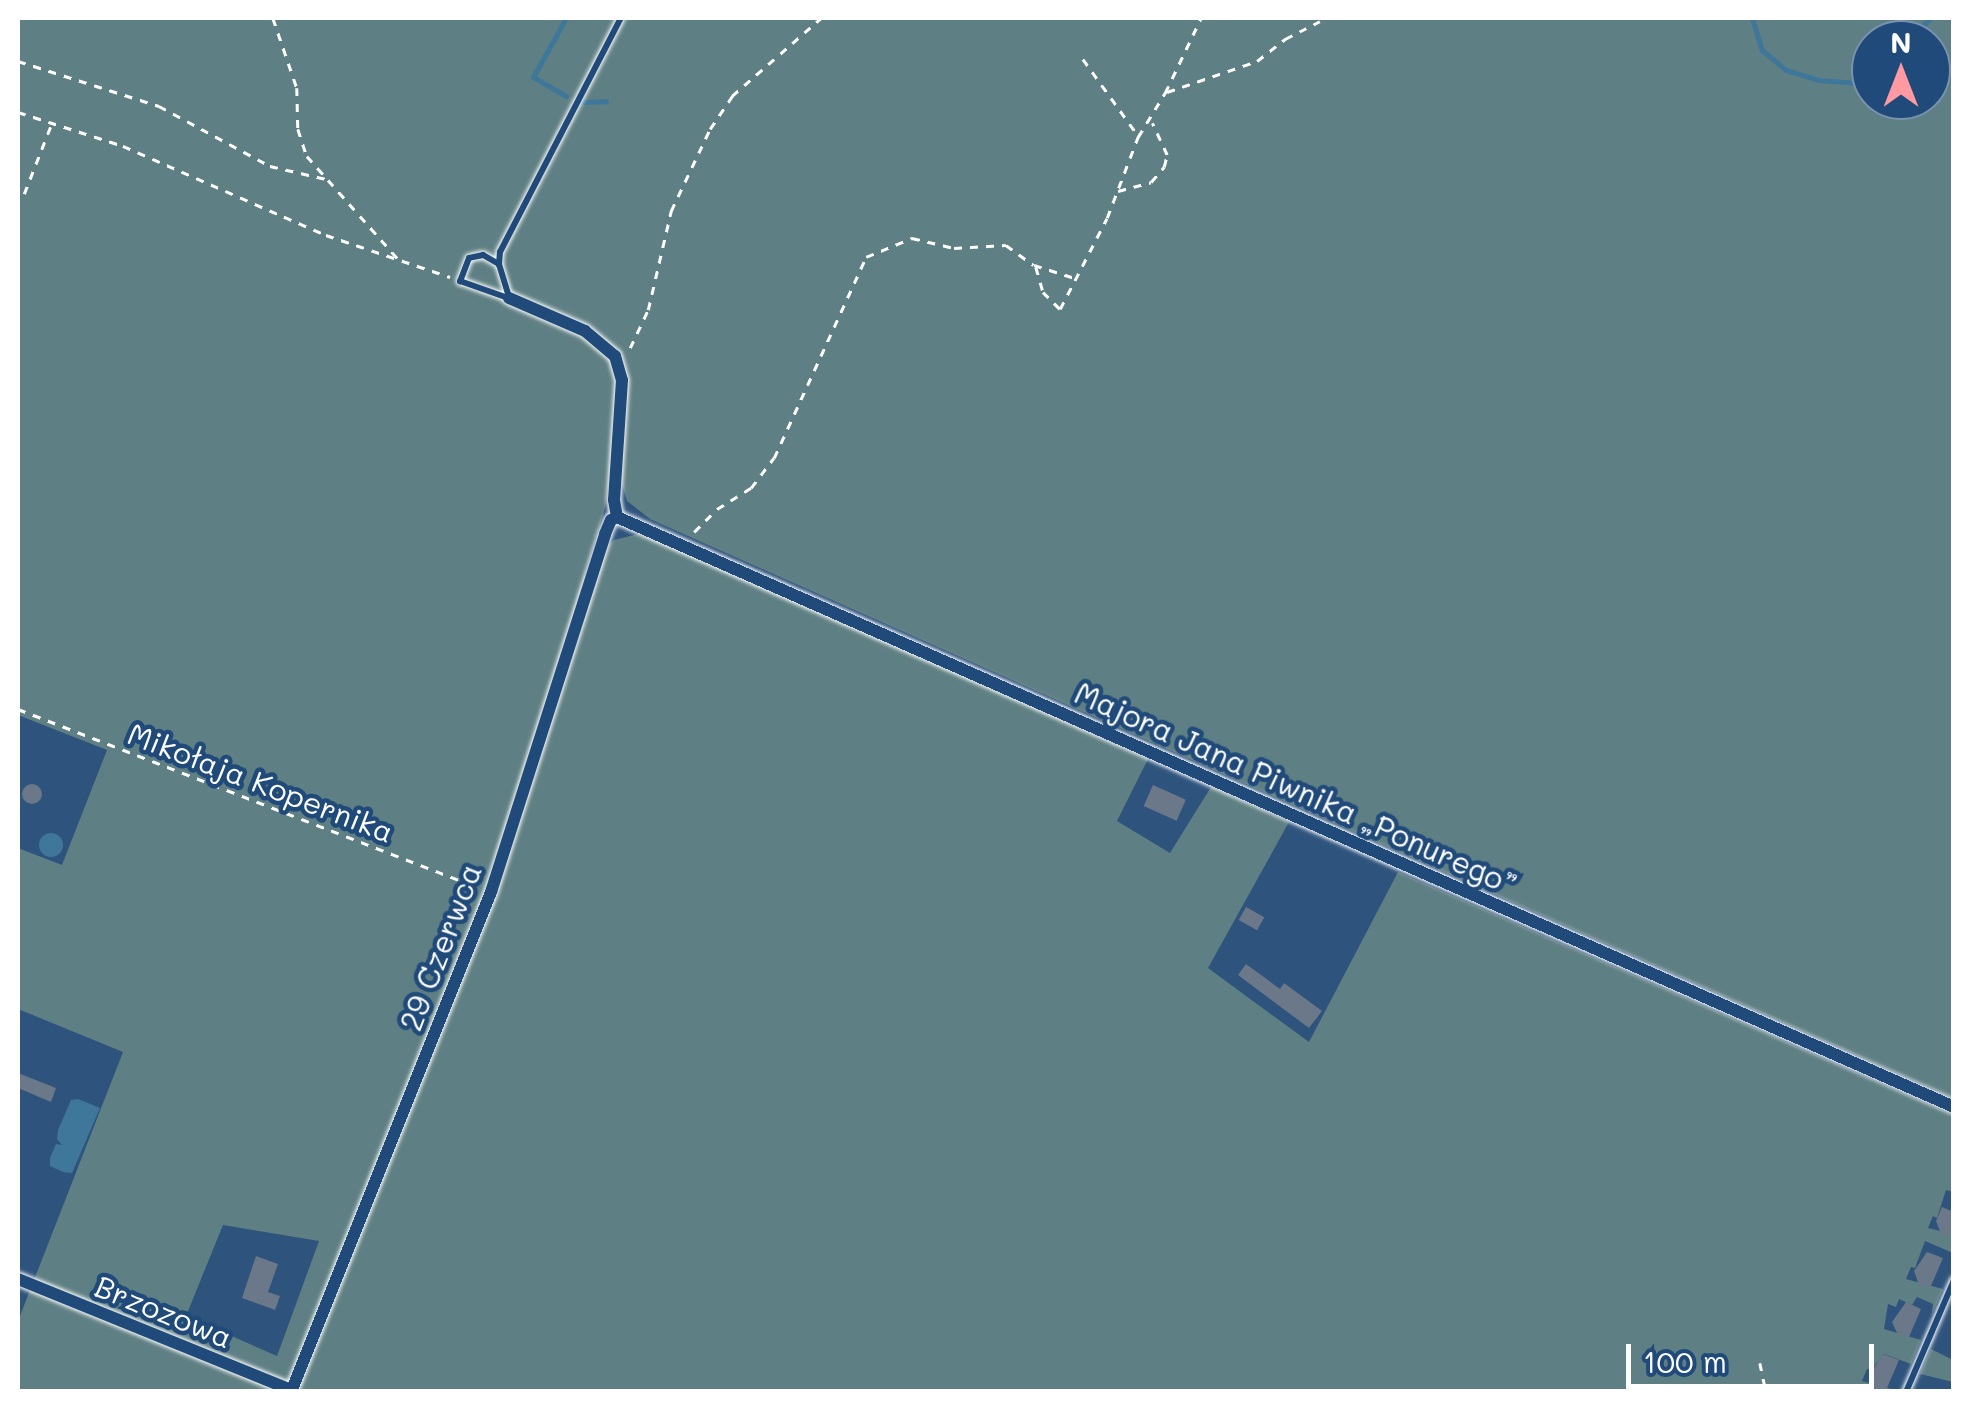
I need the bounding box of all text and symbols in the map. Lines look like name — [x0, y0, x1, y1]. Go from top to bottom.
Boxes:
north arrow — [1851, 20, 1951, 120]
text: N — [1890, 24, 1912, 60]
street label: Majora Jana Piwnika „Ponurego” — [1069, 674, 1523, 902]
street label: Mikołaja Kopernika — [123, 715, 399, 849]
street label: 29 Czerwca — [392, 859, 488, 1035]
street label: Brzozowa — [90, 1267, 238, 1355]
scale bar — [1631, 1324, 1878, 1386]
text: 100 m — [1643, 1341, 1727, 1381]

